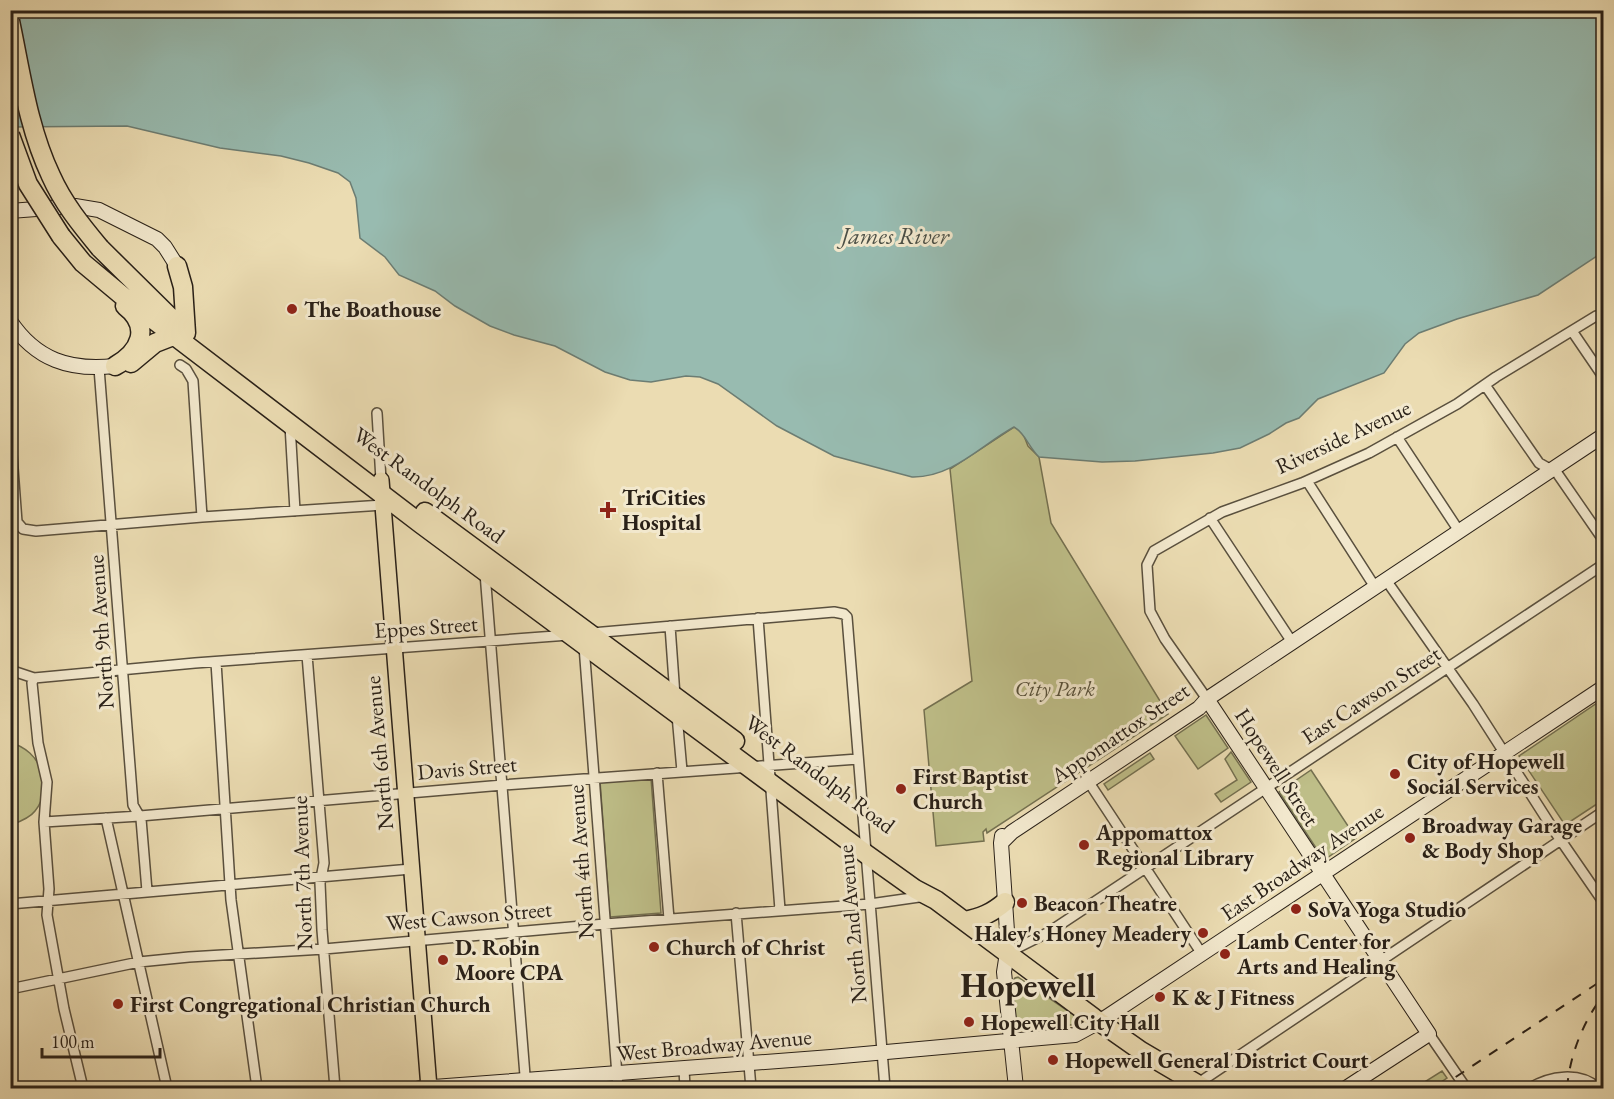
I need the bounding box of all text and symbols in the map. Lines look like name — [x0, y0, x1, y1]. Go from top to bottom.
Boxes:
water label: James River — [836, 220, 951, 251]
place label: The Boathouse — [304, 295, 441, 324]
marker: The Boathouse — [285, 302, 299, 316]
street label: Riverside Avenue — [1271, 393, 1416, 481]
street label: West Randolph Road — [347, 420, 511, 550]
place label: TriCities Hospital — [622, 483, 706, 537]
marker: TriCities Hospital — [599, 501, 617, 519]
street label: North 9th Avenue — [81, 553, 121, 710]
street label: Eppes Street — [373, 609, 479, 645]
street label: East Cawson Street — [1296, 639, 1446, 751]
street label: North 6th Avenue — [358, 674, 400, 831]
park label: City Park — [1015, 674, 1095, 703]
street label: Appomattox Street — [1044, 676, 1195, 791]
street label: Hopewell Street — [1228, 702, 1326, 832]
street label: West Randolph Road — [739, 708, 902, 841]
place label: City of Hopewell Social Services — [1407, 747, 1565, 801]
street label: Davis Street — [416, 749, 518, 787]
place label: First Baptist Church — [913, 762, 1029, 816]
marker: City of Hopewell Social Services — [1388, 767, 1402, 781]
marker: First Baptist Church — [894, 782, 908, 796]
street label: North 4th Avenue — [561, 783, 601, 940]
street label: North 7th Avenue — [285, 795, 319, 951]
street label: East Broadway Avenue — [1215, 797, 1389, 927]
place label: Broadway Garage & Body Shop — [1422, 811, 1582, 865]
place label: Appomattox Regional Library — [1095, 818, 1254, 872]
marker: Broadway Garage & Body Shop — [1403, 831, 1417, 845]
marker: Appomattox Regional Library — [1077, 838, 1091, 852]
street label: North 2nd Avenue — [831, 843, 873, 1005]
place label: Beacon Theatre — [1034, 889, 1177, 918]
street label: West Cawson Street — [385, 894, 553, 938]
place label: SoVa Yoga Studio — [1308, 895, 1466, 924]
marker: Beacon Theatre — [1015, 896, 1029, 910]
marker: SoVa Yoga Studio — [1289, 902, 1303, 916]
place label: Haley's Honey Meadery — [974, 919, 1191, 948]
marker: Haley's Honey Meadery — [1196, 926, 1210, 940]
place label: Lamb Center for Arts and Healing — [1236, 927, 1396, 981]
place label: D. Robin Moore CPA — [455, 933, 563, 987]
place label: Church of Christ — [666, 933, 826, 962]
marker: Church of Christ — [647, 940, 661, 954]
marker: Lamb Center for Arts and Healing — [1218, 947, 1232, 961]
marker: D. Robin Moore CPA — [436, 953, 450, 967]
district label: Hopewell — [960, 963, 1096, 1007]
place label: K & J Fitness — [1172, 983, 1294, 1012]
place label: First Congregational Christian Church — [130, 990, 491, 1019]
marker: K & J Fitness — [1153, 990, 1167, 1004]
marker: First Congregational Christian Church — [111, 997, 125, 1011]
place label: Hopewell City Hall — [981, 1008, 1160, 1037]
marker: Hopewell City Hall — [962, 1015, 976, 1029]
scale bar — [42, 1021, 160, 1059]
street label: West Broadway Avenue — [615, 1022, 813, 1068]
text: 100 m — [51, 1030, 95, 1053]
place label: Hopewell General District Court — [1065, 1046, 1369, 1075]
marker: Hopewell General District Court — [1046, 1053, 1060, 1067]

